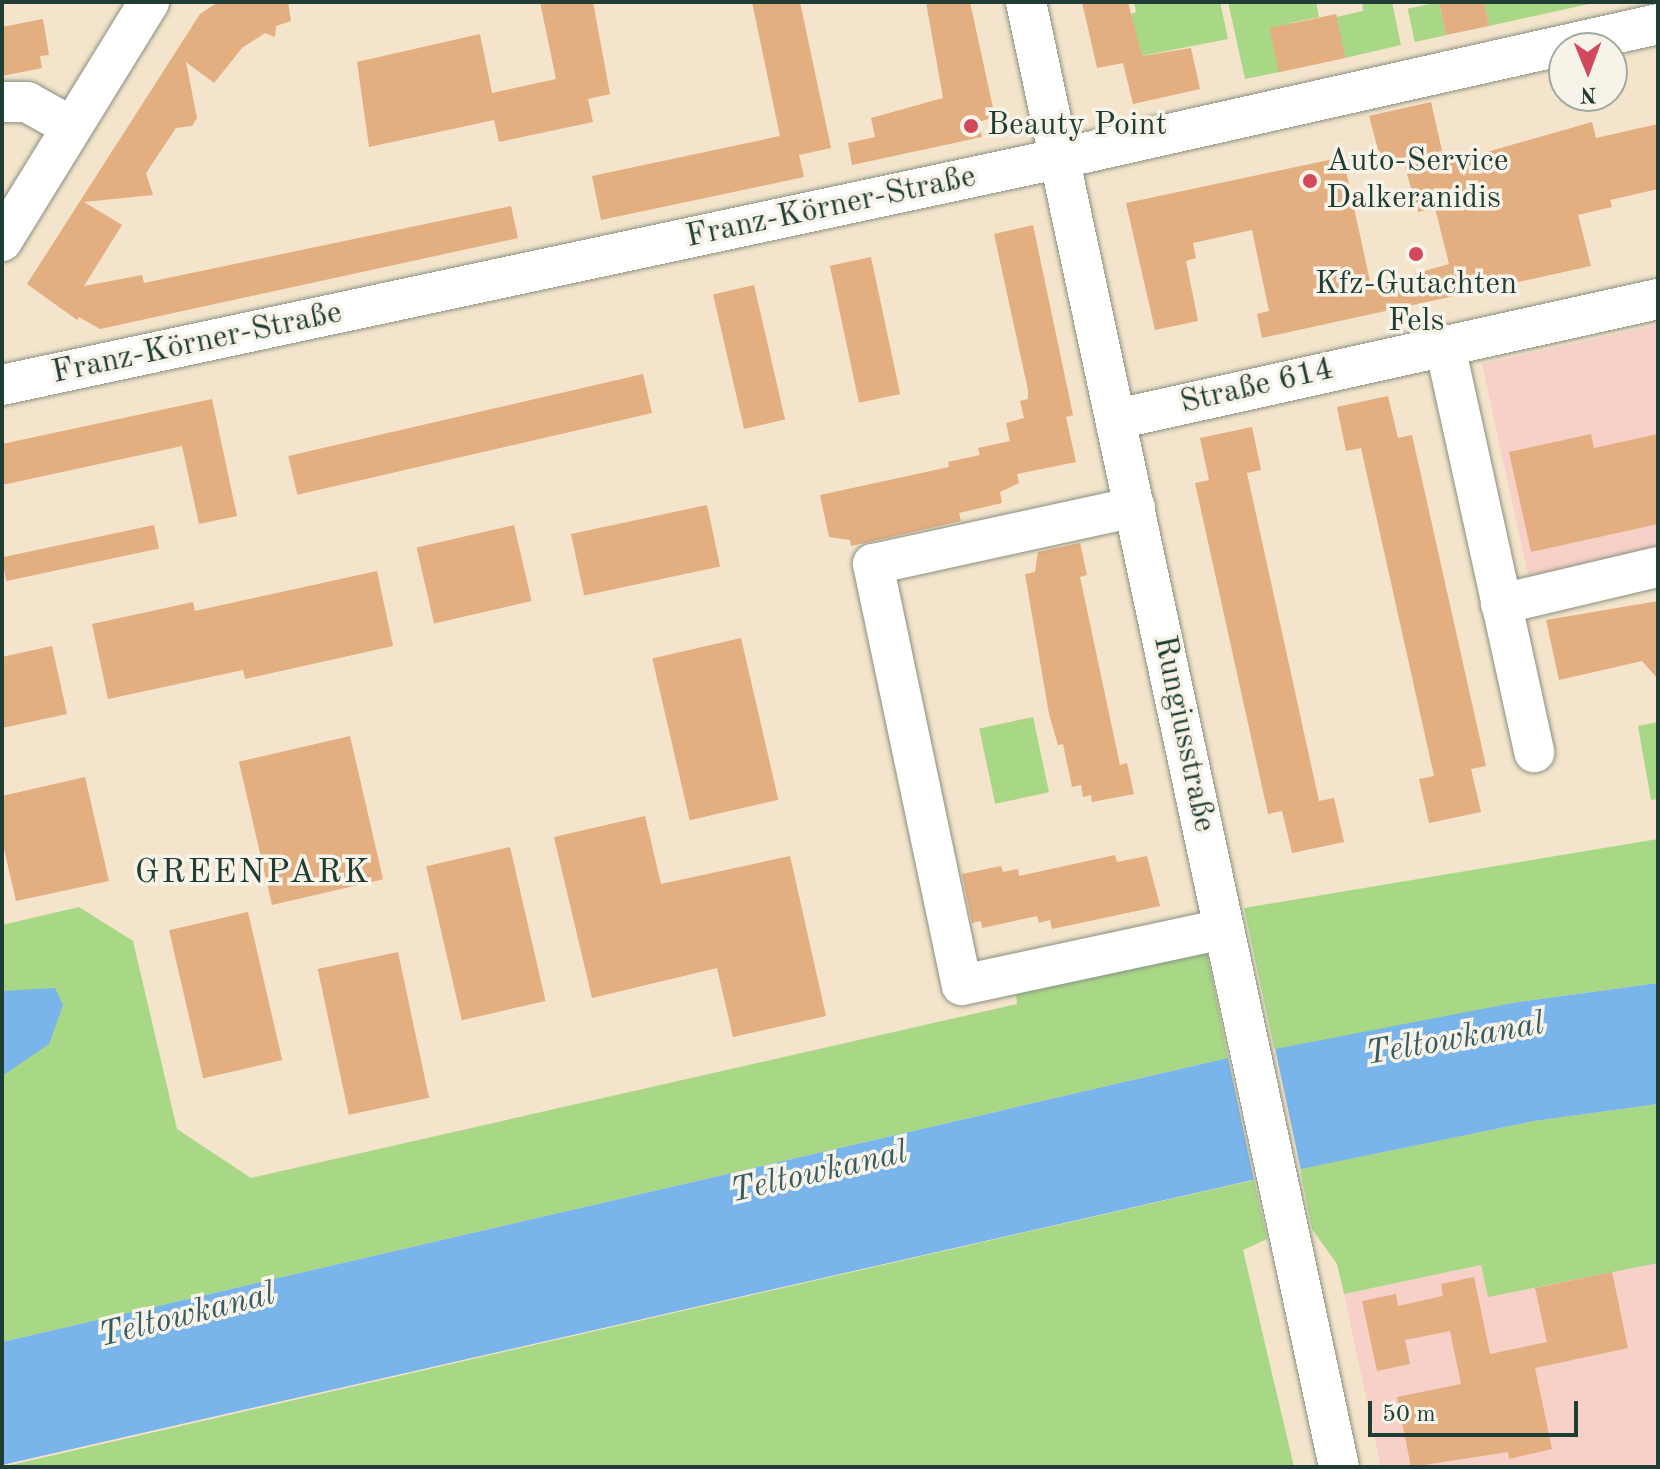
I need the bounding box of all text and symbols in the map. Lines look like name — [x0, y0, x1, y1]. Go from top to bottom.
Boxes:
north arrow — [1548, 32, 1628, 112]
text: N — [1580, 83, 1597, 105]
place label: Beauty Point — [987, 107, 1167, 145]
marker: Beauty Point — [962, 117, 980, 135]
place label: Auto-Service Dalkeranidis — [1326, 144, 1508, 219]
street label: Franz-Körner-Straße — [683, 159, 979, 257]
marker: Auto-Service Dalkeranidis — [1301, 172, 1319, 190]
marker: Kfz-Gutachten Fels — [1407, 245, 1425, 263]
place label: Kfz-Gutachten Fels — [1315, 267, 1517, 342]
street label: Franz-Körner-Straße — [49, 295, 345, 393]
street label: Straße 614 — [1177, 351, 1337, 423]
street label: Rungiusstraße — [1143, 632, 1223, 836]
district label: GREENPARK — [135, 854, 371, 894]
water label: Teltowkanal — [1363, 1004, 1547, 1076]
water label: Teltowkanal — [726, 1133, 912, 1213]
water label: Teltowkanal — [94, 1274, 280, 1358]
scale bar — [1372, 1385, 1582, 1435]
text: 50 m — [1382, 1403, 1436, 1427]

